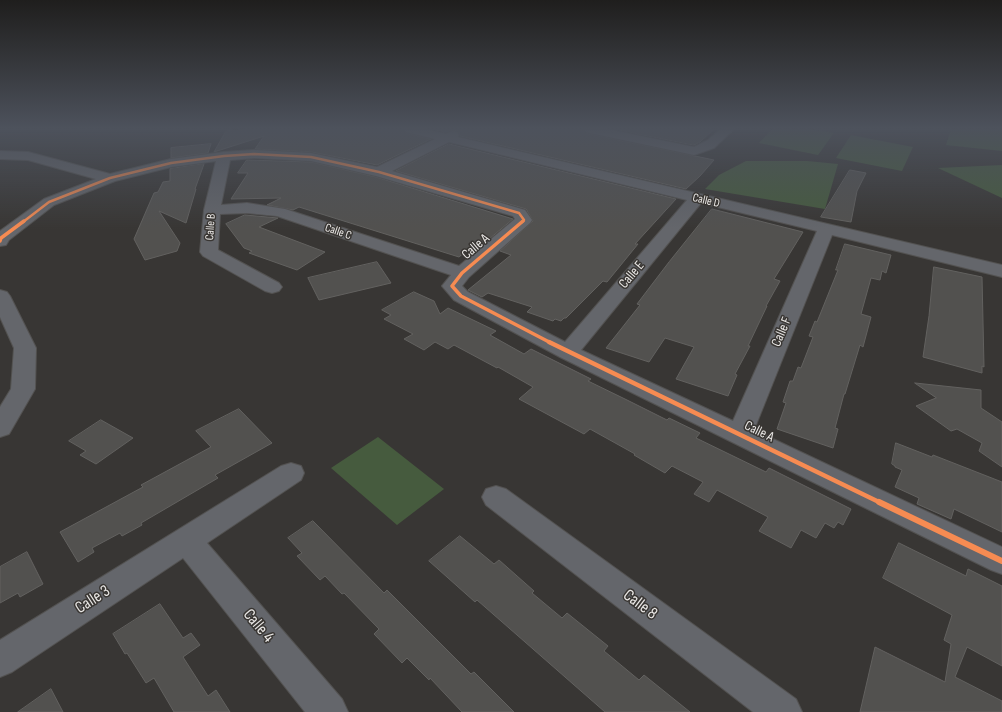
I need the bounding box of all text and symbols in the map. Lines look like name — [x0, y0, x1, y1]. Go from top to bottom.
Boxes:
street label: Calle D — [691, 191, 721, 211]
street label: Calle B — [203, 213, 219, 241]
street label: Calle C — [323, 221, 353, 243]
street label: Calle A — [459, 230, 493, 264]
street label: Calle E — [616, 258, 648, 292]
street label: Calle F — [768, 315, 796, 349]
street label: Calle A — [741, 418, 777, 446]
street label: Calle 3 — [72, 581, 114, 619]
street label: Calle 8 — [619, 585, 661, 625]
street label: Calle 4 — [238, 605, 278, 647]

